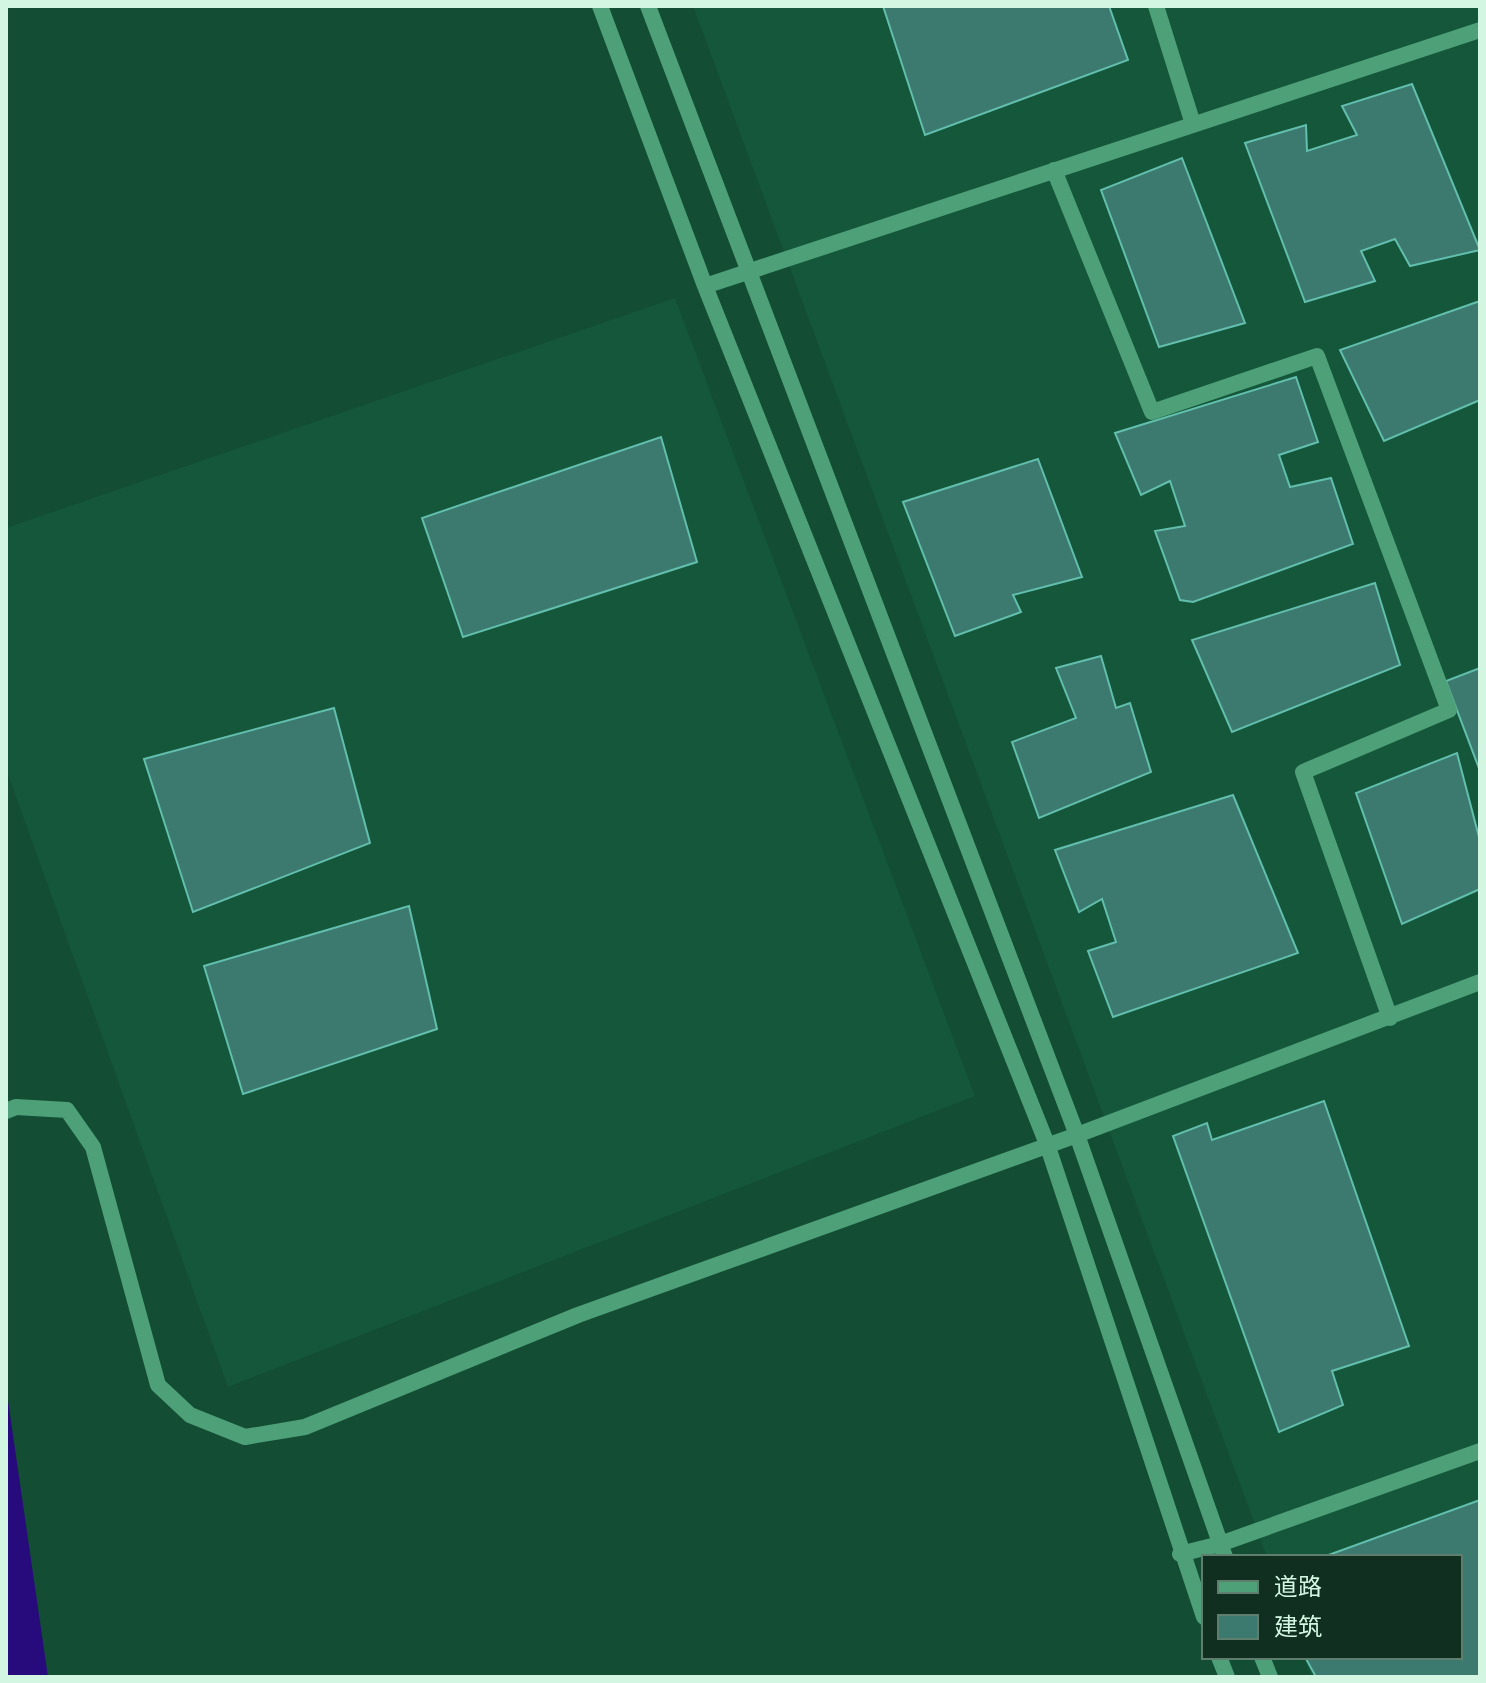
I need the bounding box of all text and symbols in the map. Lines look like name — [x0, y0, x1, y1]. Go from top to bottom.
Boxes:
legend — [1202, 1555, 1462, 1659]
text: 道路 — [1274, 1572, 1322, 1601]
text: 建筑 — [1274, 1612, 1322, 1641]

